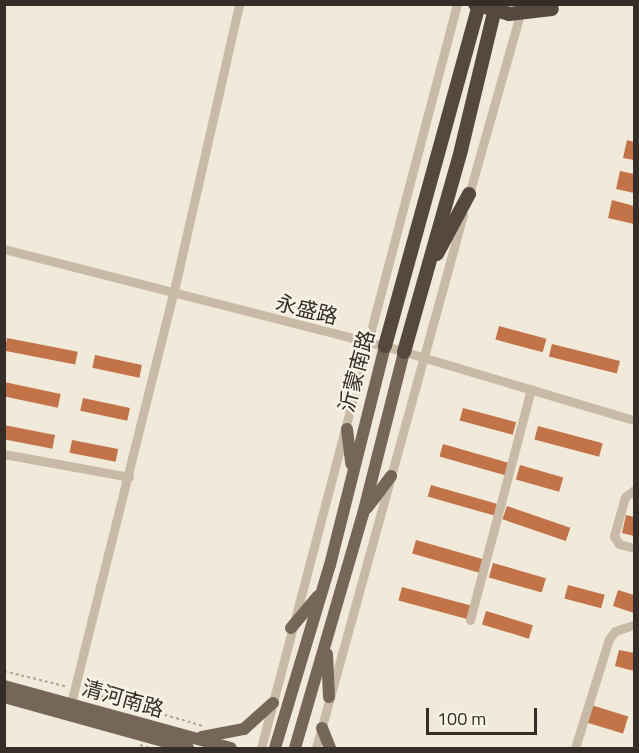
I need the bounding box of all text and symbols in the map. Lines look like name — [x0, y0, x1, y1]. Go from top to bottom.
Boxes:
street label: 永盛路 — [273, 289, 341, 329]
street label: 沂蒙南路 — [333, 327, 379, 415]
street label: 清河南路 — [79, 674, 167, 722]
scale bar — [429, 696, 540, 734]
text: 100 m — [437, 705, 486, 732]

